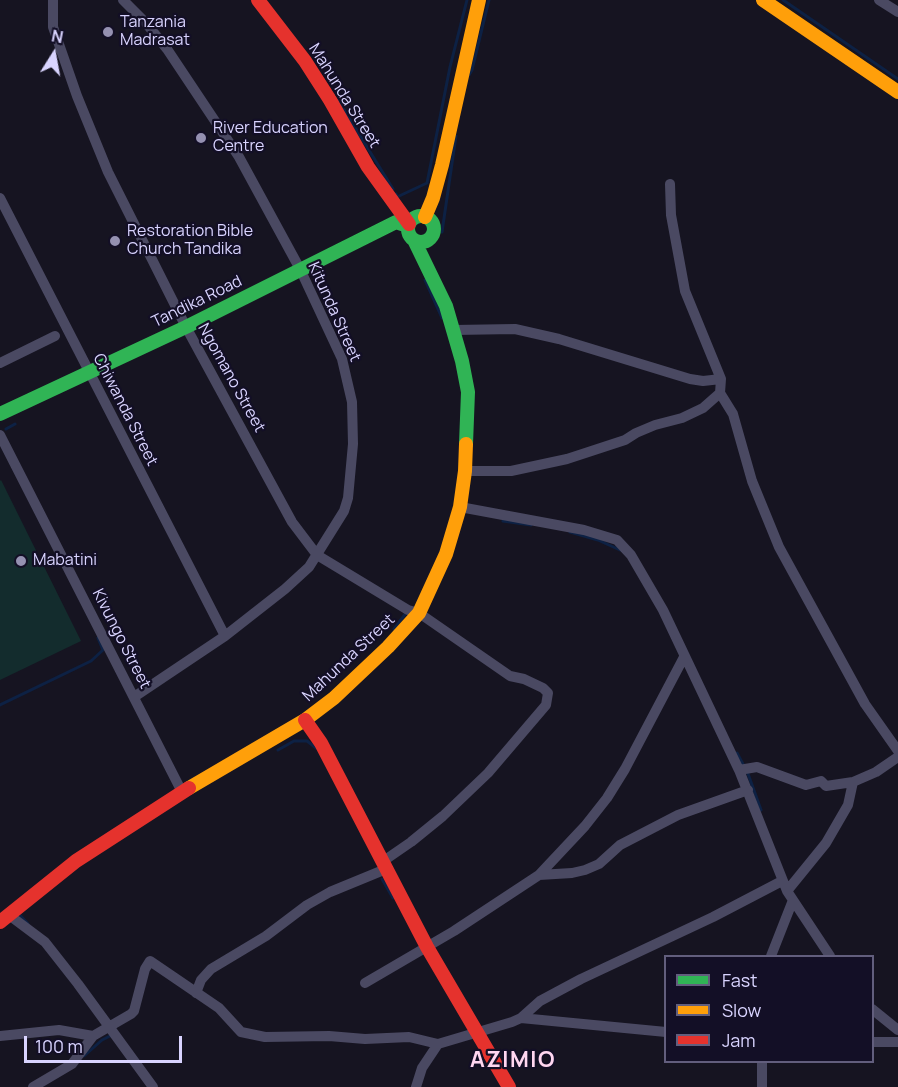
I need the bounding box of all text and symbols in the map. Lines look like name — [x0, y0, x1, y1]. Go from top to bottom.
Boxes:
place label: Tanzania Madrasat — [120, 13, 190, 51]
north arrow — [24, 24, 84, 84]
text: N — [50, 24, 65, 48]
marker: Tanzania Madrasat — [101, 25, 115, 39]
street label: Mahunda Street — [304, 40, 384, 152]
place label: River Education Centre — [213, 119, 328, 157]
marker: River Education Centre — [194, 131, 208, 145]
place label: Restoration Bible Church Tandika — [127, 222, 253, 260]
marker: Restoration Bible Church Tandika — [108, 234, 122, 248]
street label: Kitunda Street — [303, 259, 365, 365]
street label: Tandika Road — [149, 272, 245, 332]
street label: Ngomano Street — [193, 320, 269, 436]
street label: Chiwanda Street — [88, 351, 162, 469]
place label: Mabatini — [33, 551, 97, 571]
marker: Mabatini — [14, 554, 28, 568]
street label: Kivungo Street — [88, 586, 154, 692]
street label: Mahunda Street — [299, 610, 399, 706]
legend — [664, 955, 874, 1063]
text: Fast — [722, 968, 757, 992]
text: Slow — [722, 998, 761, 1022]
scale bar — [27, 1024, 184, 1062]
text: Jam — [722, 1028, 756, 1052]
text: 100 m — [35, 1034, 83, 1058]
district label: AZIMIO — [470, 1048, 556, 1074]

